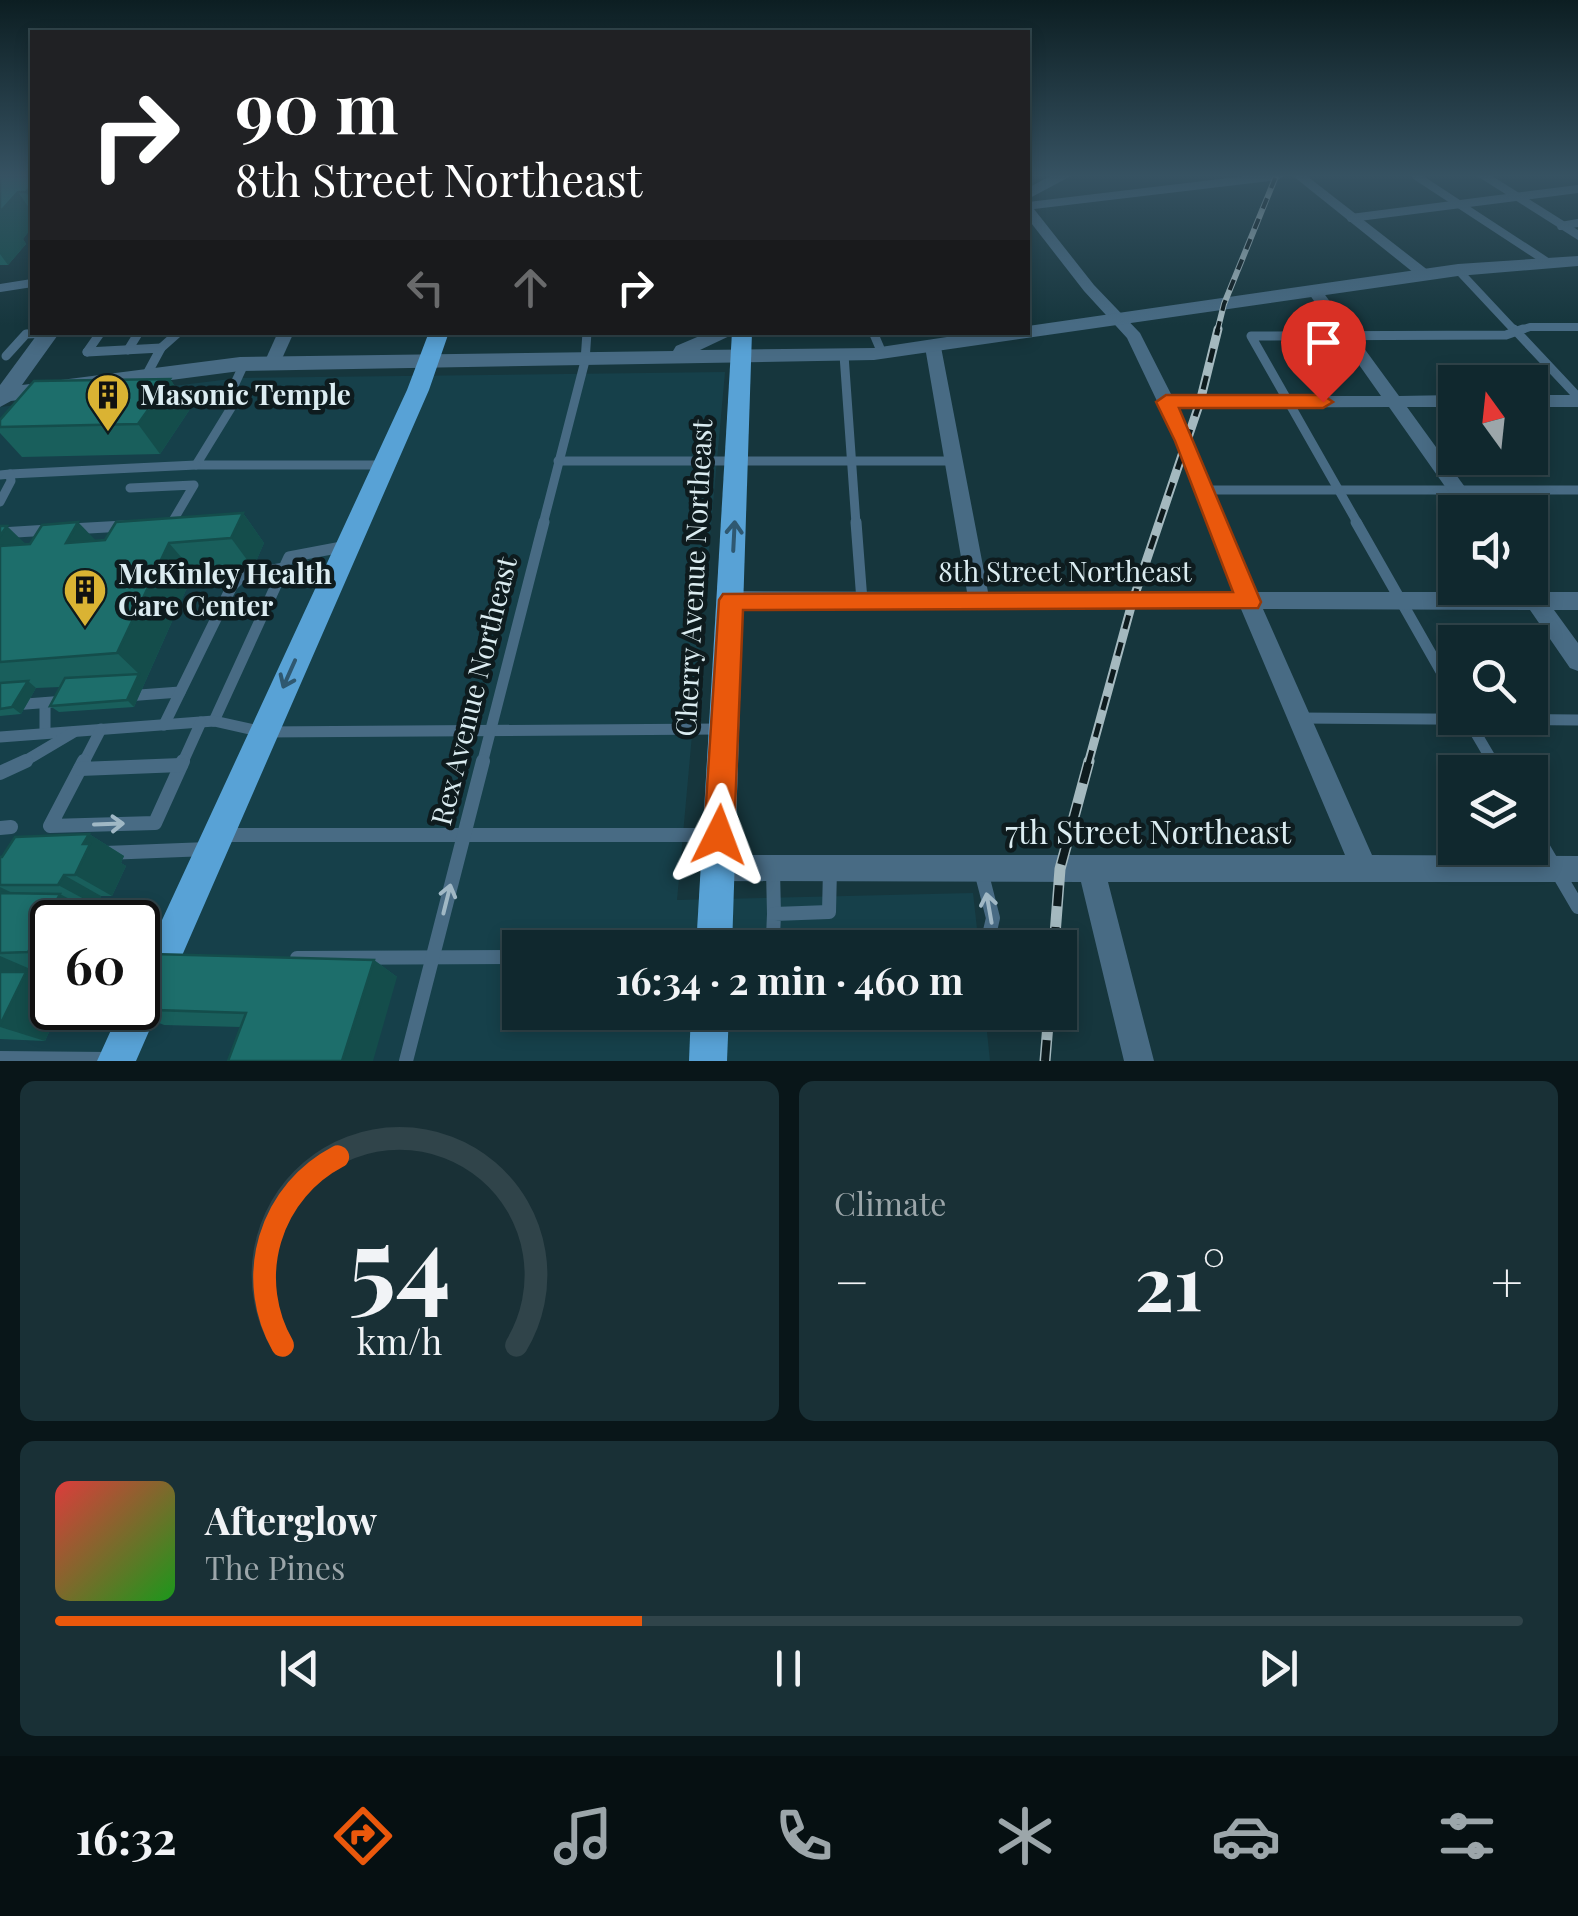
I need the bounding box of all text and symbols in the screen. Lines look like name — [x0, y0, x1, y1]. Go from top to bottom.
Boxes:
text: 90 m — [235, 58, 399, 152]
icon: right — [70, 70, 200, 200]
text: 8th Street Northeast — [235, 148, 643, 208]
icon: left — [398, 260, 453, 315]
icon: ahead — [503, 260, 558, 315]
icon: right — [608, 260, 663, 315]
pin — [1281, 300, 1366, 403]
icon: arrive — [1296, 315, 1351, 370]
north arrow — [1438, 365, 1548, 475]
map controls — [1438, 365, 1548, 865]
building icon: Masonic Temple — [85, 372, 131, 433]
place label: Masonic Temple — [140, 375, 351, 412]
street label: Cherry Avenue Northeast — [666, 417, 719, 737]
button: sound — [1438, 495, 1548, 605]
one-way arrow — [725, 520, 744, 552]
street label: Rex Avenue Northeast — [421, 551, 524, 829]
street label: 8th Street Northeast — [938, 552, 1193, 589]
place label: McKinley Health Care Center — [118, 554, 332, 623]
building icon: McKinley Health Care Center — [62, 567, 108, 628]
button: search — [1438, 625, 1548, 735]
one-way arrow — [279, 658, 297, 689]
button: layers — [1438, 755, 1548, 865]
position arrow — [667, 783, 771, 887]
street label: 7th Street Northeast — [1005, 809, 1292, 852]
one-way arrow — [92, 815, 124, 834]
one-way arrow — [439, 884, 457, 916]
one-way arrow — [979, 893, 998, 925]
speed limit sign: 60 — [30, 900, 160, 1030]
text: 16:34 · 2 min · 460 m — [616, 954, 963, 1005]
text: Climate — [834, 1181, 946, 1224]
text: 54 — [348, 1190, 451, 1329]
text: 21° — [1135, 1230, 1226, 1330]
text: − — [834, 1243, 870, 1317]
text: + — [1491, 1243, 1523, 1317]
text: km/h — [357, 1316, 442, 1364]
text: Afterglow — [205, 1494, 377, 1545]
text: The Pines — [205, 1545, 345, 1588]
icon: previous — [272, 1641, 327, 1696]
icon: pause — [761, 1641, 816, 1696]
icon: next — [1251, 1641, 1306, 1696]
icon: directions — [328, 1801, 398, 1871]
icon: music — [548, 1801, 618, 1871]
icon: phone — [769, 1801, 839, 1871]
icon: climate — [990, 1801, 1060, 1871]
icon: car — [1211, 1801, 1281, 1871]
icon: filters — [1432, 1801, 1502, 1871]
text: 16:32 — [75, 1806, 177, 1866]

